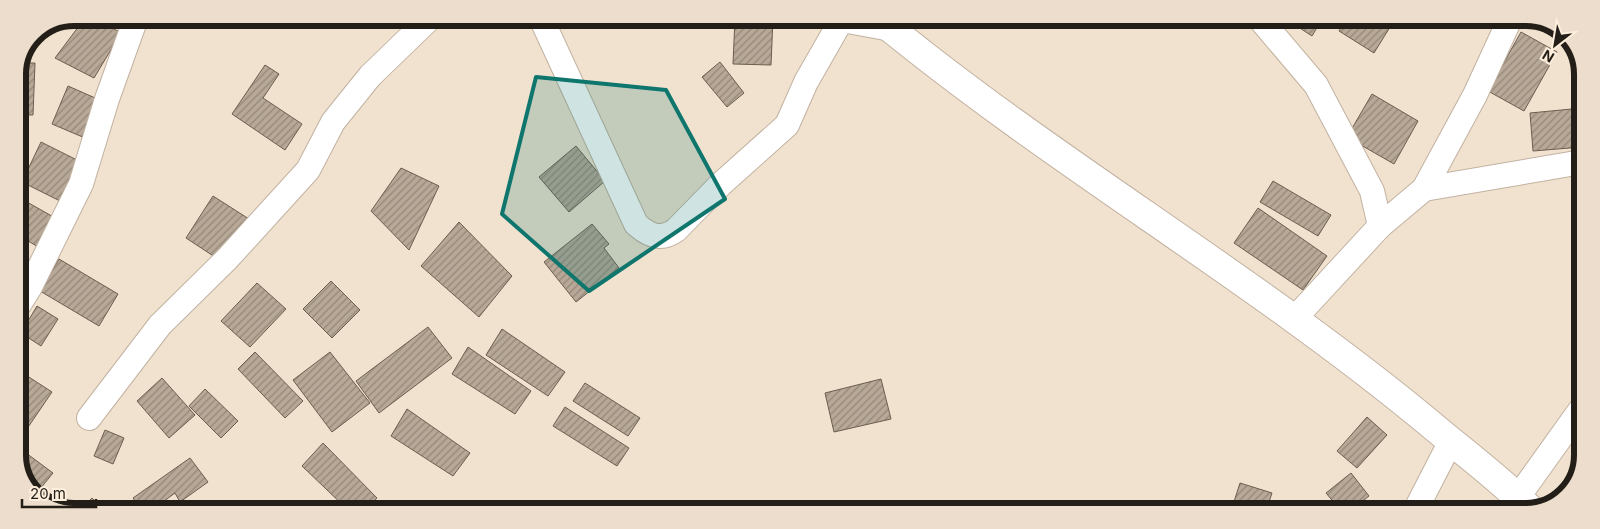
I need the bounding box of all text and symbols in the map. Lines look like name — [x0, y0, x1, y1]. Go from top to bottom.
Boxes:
north arrow — [1530, 20, 1580, 70]
text: N — [1539, 47, 1557, 67]
scale bar — [22, 476, 96, 508]
text: 20 m — [30, 484, 66, 503]

